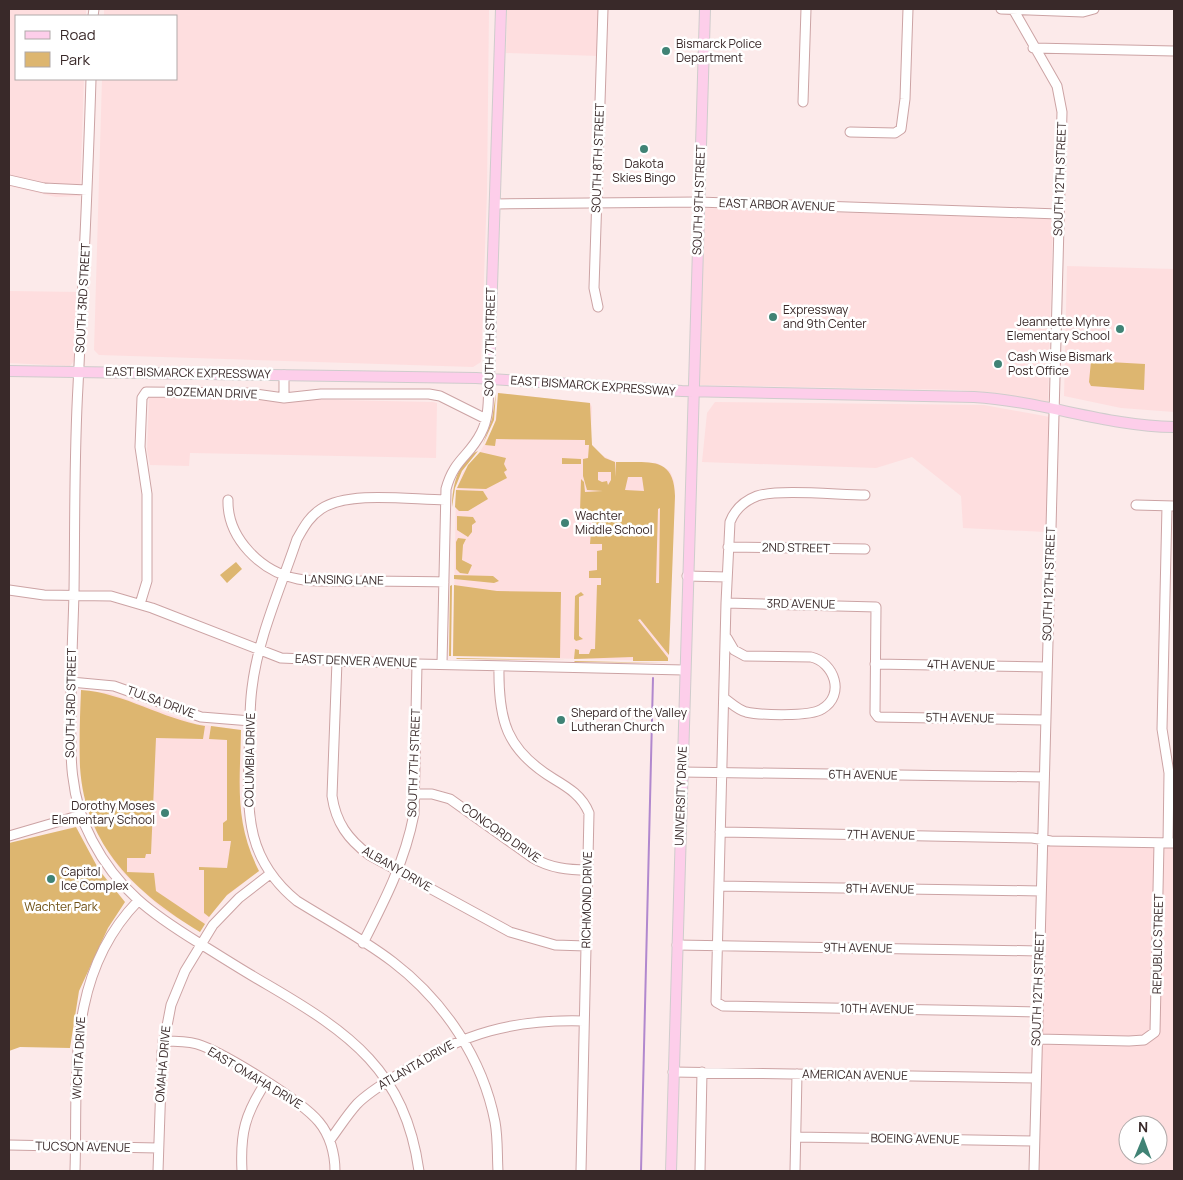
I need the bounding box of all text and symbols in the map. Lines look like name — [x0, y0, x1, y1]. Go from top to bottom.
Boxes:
legend — [15, 15, 178, 80]
text: Road — [60, 24, 96, 45]
place label: Bismarck Police Department — [676, 35, 762, 66]
marker: Bismarck Police Department — [660, 45, 672, 57]
text: Park — [60, 49, 90, 70]
street label: SOUTH 8TH STREET — [587, 102, 608, 213]
street label: SOUTH 12TH STREET — [1049, 121, 1070, 237]
marker: Dakota Skies Bingo — [638, 143, 650, 155]
street label: SOUTH 9TH STREET — [688, 144, 709, 255]
place label: Dakota Skies Bingo — [612, 155, 676, 186]
street label: EAST ARBOR AVENUE — [719, 194, 836, 215]
street label: SOUTH 3RD STREET — [71, 242, 94, 353]
street label: SOUTH 7TH STREET — [480, 287, 499, 397]
place label: Expressway and 9th Center — [783, 301, 867, 332]
marker: Expressway and 9th Center — [767, 311, 779, 323]
place label: Jeannette Myhre Elementary School — [1007, 313, 1110, 344]
marker: Jeannette Myhre Elementary School — [1114, 323, 1126, 335]
place label: Cash Wise Bismark Post Office — [1008, 348, 1113, 379]
marker: Cash Wise Bismark Post Office — [992, 358, 1004, 370]
street label: EAST BISMARCK EXPRESSWAY — [105, 363, 271, 382]
street label: EAST BISMARCK EXPRESSWAY — [510, 371, 676, 400]
street label: BOZEMAN DRIVE — [166, 382, 258, 403]
place label: Wachter Middle School — [575, 507, 653, 538]
marker: Wachter Middle School — [559, 517, 571, 529]
street label: SOUTH 12TH STREET — [1038, 526, 1059, 642]
street label: 2ND STREET — [762, 538, 831, 557]
street label: LANSING LANE — [304, 570, 384, 589]
street label: 3RD AVENUE — [766, 594, 836, 613]
street label: SOUTH 3RD STREET — [61, 647, 80, 758]
street label: EAST DENVER AVENUE — [295, 650, 418, 671]
street label: 4TH AVENUE — [927, 655, 996, 674]
street label: TULSA DRIVE — [125, 681, 198, 722]
place label: Shepard of the Valley Lutheran Church — [571, 704, 688, 735]
street label: SOUTH 7TH STREET — [403, 707, 424, 818]
street label: 5TH AVENUE — [925, 708, 995, 727]
street label: COLUMBIA DRIVE — [240, 712, 259, 807]
marker: Shepard of the Valley Lutheran Church — [555, 714, 567, 726]
street label: UNIVERSITY DRIVE — [670, 746, 691, 846]
street label: 6TH AVENUE — [828, 765, 898, 784]
place label: Dorothy Moses Elementary School — [52, 797, 155, 828]
street label: CONCORD DRIVE — [458, 799, 544, 866]
marker: Dorothy Moses Elementary School — [159, 807, 171, 819]
street label: 7TH AVENUE — [847, 825, 915, 844]
street label: ALBANY DRIVE — [359, 842, 435, 896]
street label: RICHMOND DRIVE — [577, 851, 596, 949]
place label: Capitol Ice Complex — [61, 863, 129, 894]
marker: Capitol Ice Complex — [45, 873, 57, 885]
street label: 8TH AVENUE — [845, 879, 915, 898]
street label: REPUBLIC STREET — [1148, 893, 1167, 994]
park label: Wachter Park — [24, 898, 99, 915]
street label: SOUTH 12TH STREET — [1027, 931, 1048, 1047]
street label: 9TH AVENUE — [823, 938, 893, 957]
street label: 10TH AVENUE — [840, 999, 914, 1018]
street label: WICHITA DRIVE — [68, 1016, 89, 1100]
street label: OMAHA DRIVE — [151, 1025, 174, 1103]
street label: ATLANTA DRIVE — [375, 1036, 457, 1093]
street label: EAST OMAHA DRIVE — [205, 1042, 306, 1113]
street label: AMERICAN AVENUE — [802, 1065, 908, 1084]
north arrow — [1118, 1115, 1168, 1165]
text: N — [1138, 1117, 1148, 1136]
street label: BOEING AVENUE — [870, 1129, 960, 1148]
street label: TUCSON AVENUE — [35, 1137, 131, 1156]

